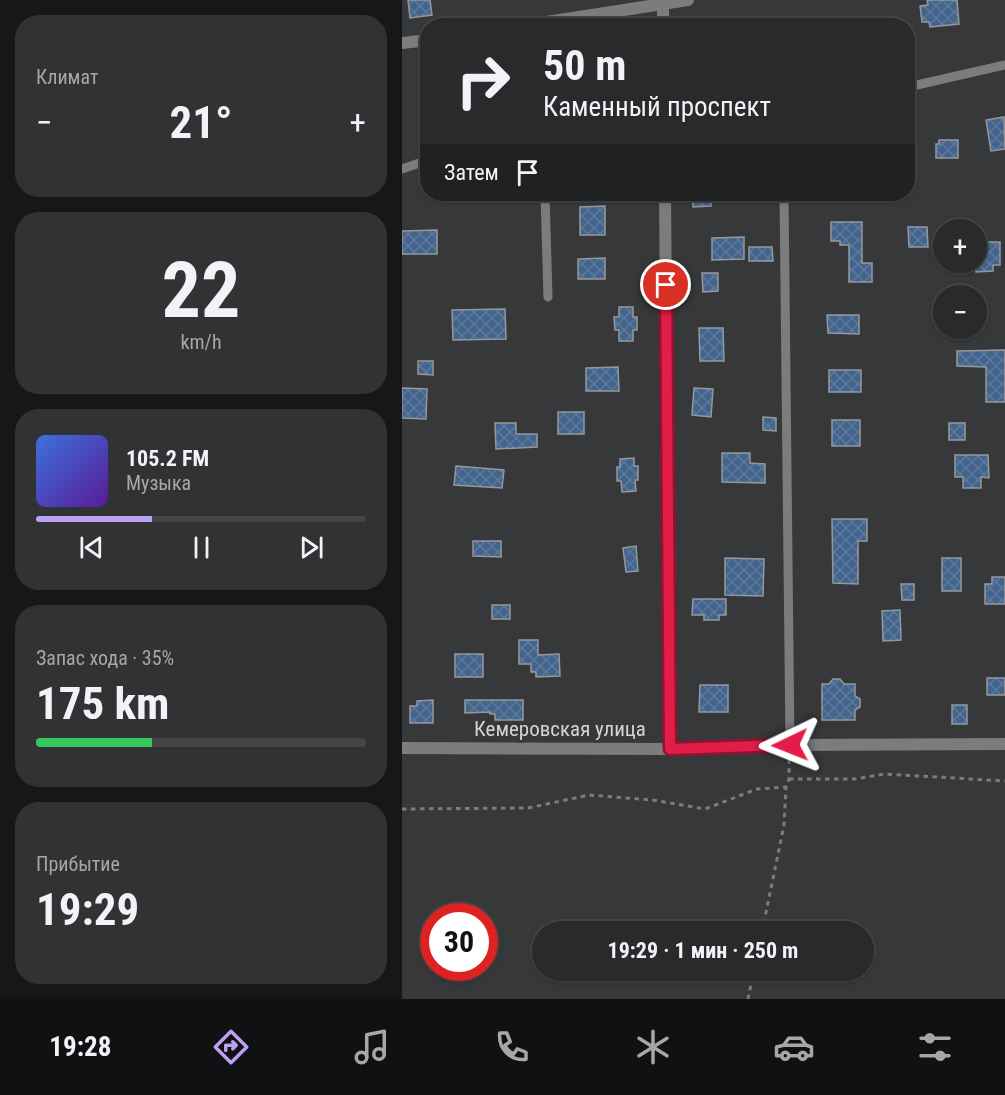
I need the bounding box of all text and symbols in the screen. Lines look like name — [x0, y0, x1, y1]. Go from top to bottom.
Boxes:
text: 50 m — [543, 41, 626, 90]
icon: right — [444, 42, 522, 120]
text: Климат — [36, 65, 98, 89]
text: Каменный проспект — [543, 91, 771, 123]
text: 21° — [170, 96, 233, 149]
text: − — [36, 103, 53, 142]
text: + — [350, 103, 366, 142]
icon: arrive — [511, 156, 544, 189]
text: Затем — [444, 160, 499, 185]
map controls — [933, 219, 987, 339]
button: + — [933, 219, 987, 273]
text: 22 — [162, 245, 240, 336]
pin — [640, 259, 691, 310]
icon: arrive — [649, 268, 682, 301]
button: − — [933, 285, 987, 339]
text: km/h — [180, 330, 222, 354]
text: 105.2 FM — [126, 446, 209, 471]
text: Музыка — [126, 471, 191, 495]
icon: previous — [75, 531, 108, 564]
icon: pause — [185, 531, 218, 564]
icon: next — [295, 531, 328, 564]
text: Запас хода · 35% — [36, 646, 174, 670]
text: 175 km — [36, 677, 169, 730]
position arrow — [758, 713, 822, 777]
street label: Кемеровская улица — [474, 717, 646, 741]
text: Прибытие — [36, 852, 120, 876]
text: 19:29 — [36, 883, 139, 936]
speed limit sign: 30 — [420, 903, 498, 981]
text: 19:29 · 1 мин · 250 m — [608, 938, 798, 963]
icon: directions — [210, 1026, 252, 1068]
icon: music — [351, 1026, 393, 1068]
icon: phone — [491, 1026, 533, 1068]
icon: climate — [632, 1026, 674, 1068]
icon: car — [773, 1026, 815, 1068]
icon: filters — [914, 1026, 956, 1068]
text: 19:28 — [49, 1031, 111, 1063]

